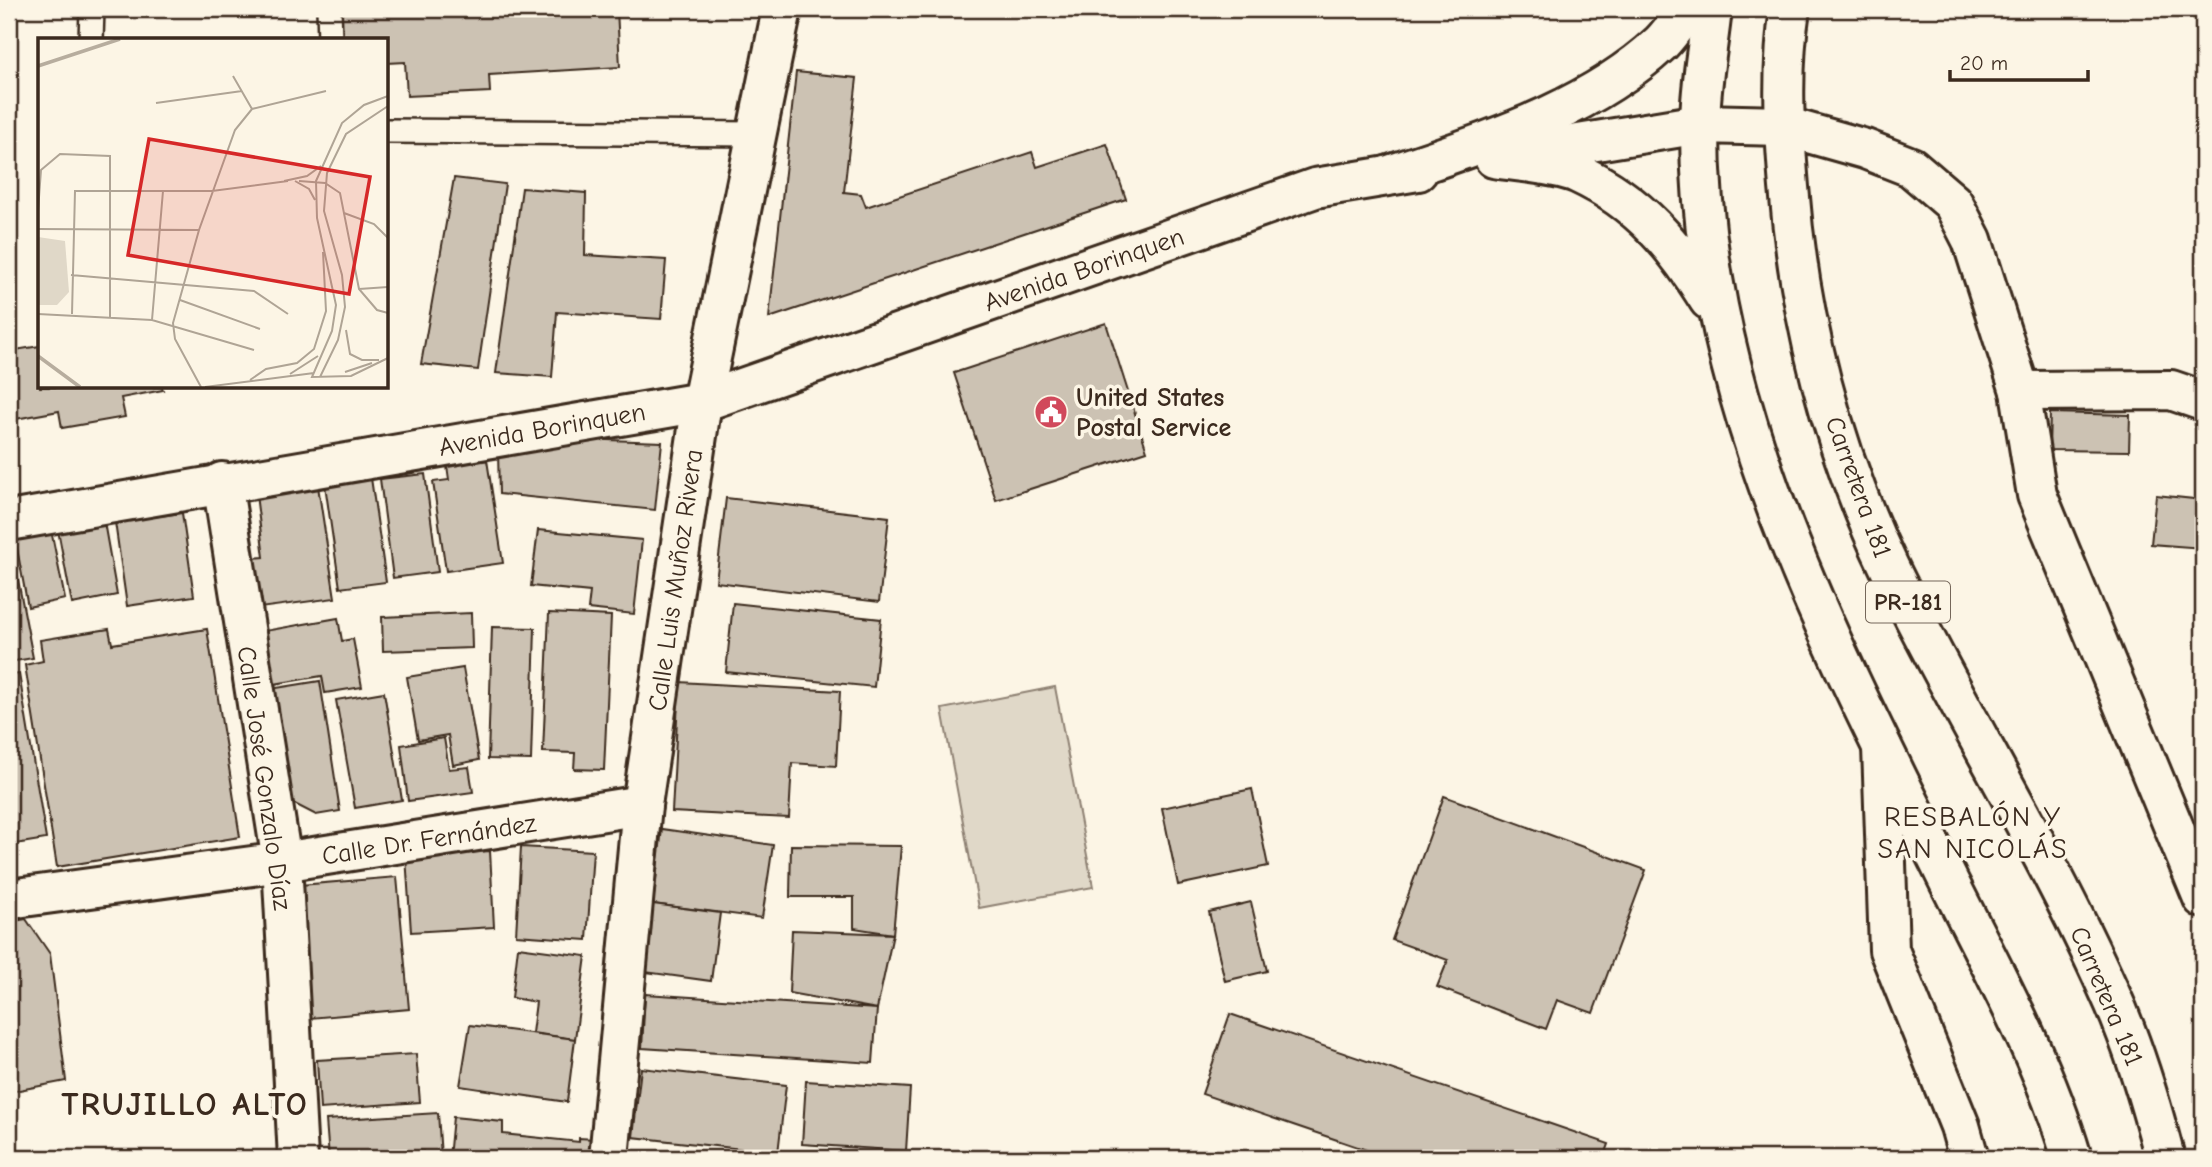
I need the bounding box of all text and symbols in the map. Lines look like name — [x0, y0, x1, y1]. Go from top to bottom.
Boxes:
inset map — [38, 38, 388, 388]
scale bar — [1950, 38, 2088, 82]
text: 20 m — [1960, 51, 2008, 75]
street label: Avenida Borinquen — [981, 222, 1188, 318]
place label: United States Postal Service — [1076, 383, 1231, 443]
public building icon: United States Postal Service — [1032, 393, 1070, 431]
street label: Avenida Borinquen — [437, 397, 648, 463]
street label: Carretera 181 — [1819, 413, 1897, 562]
street label: Calle Luis Muñoz Rivera — [643, 447, 709, 713]
road number: PR-181 — [1866, 582, 1950, 622]
street label: Calle José Gonzalo Díaz — [231, 644, 297, 912]
district label: RESBALÓN Y SAN NICOLÁS — [1877, 800, 2069, 865]
street label: Calle Dr. Fernández — [320, 808, 538, 872]
street label: Carretera 181 — [2063, 922, 2149, 1070]
district label: TRUJILLO ALTO — [61, 1085, 309, 1123]

